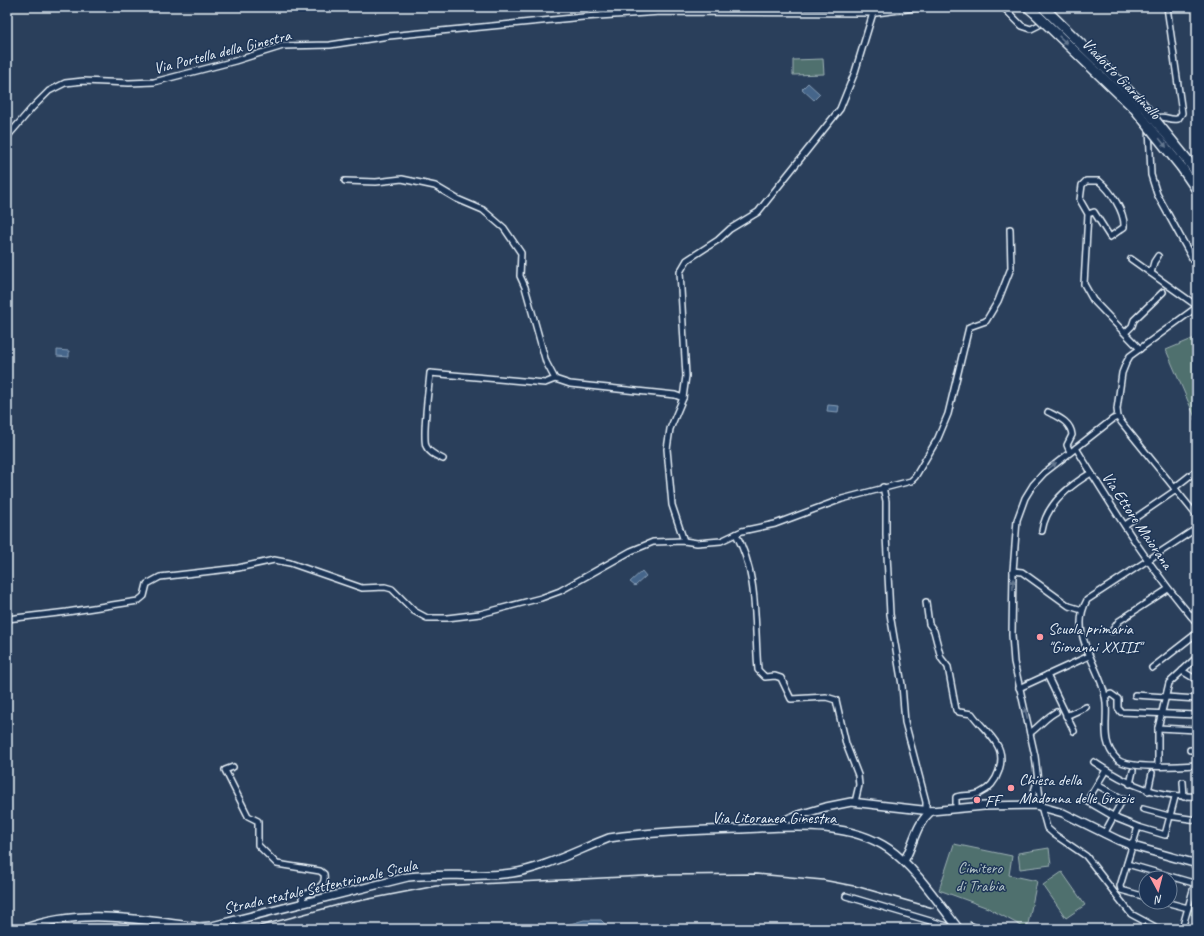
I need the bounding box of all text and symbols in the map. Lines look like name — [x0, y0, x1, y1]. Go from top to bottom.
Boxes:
street label: Via Portella della Ginestra — [152, 25, 294, 79]
street label: Viadotto Giardinello — [1078, 34, 1166, 124]
one-way arrow — [1058, 35, 1068, 45]
one-way arrow — [1159, 138, 1167, 149]
one-way arrow — [1047, 462, 1058, 471]
street label: Via Ettore Maiorana — [1097, 468, 1178, 574]
one-way arrow — [1010, 577, 1016, 590]
place label: Scuola primaria "Giovanni XXIII" — [1048, 619, 1145, 657]
marker: Scuola primaria "Giovanni XXIII" — [1035, 632, 1045, 642]
one-way arrow — [1022, 706, 1028, 719]
place label: Chiesa della Madonna delle Grazie — [1019, 770, 1135, 808]
marker: Chiesa della Madonna delle Grazie — [1006, 783, 1016, 793]
place label: FF — [985, 791, 1003, 811]
marker: FF — [972, 795, 982, 805]
street label: Via Litoranea Ginestra — [712, 808, 837, 828]
street label: Strada statale Settentrionale Sicula — [222, 855, 420, 919]
park label: Cimitero di Trabia — [956, 858, 1005, 896]
north arrow — [1138, 870, 1178, 910]
text: N — [1153, 893, 1163, 908]

